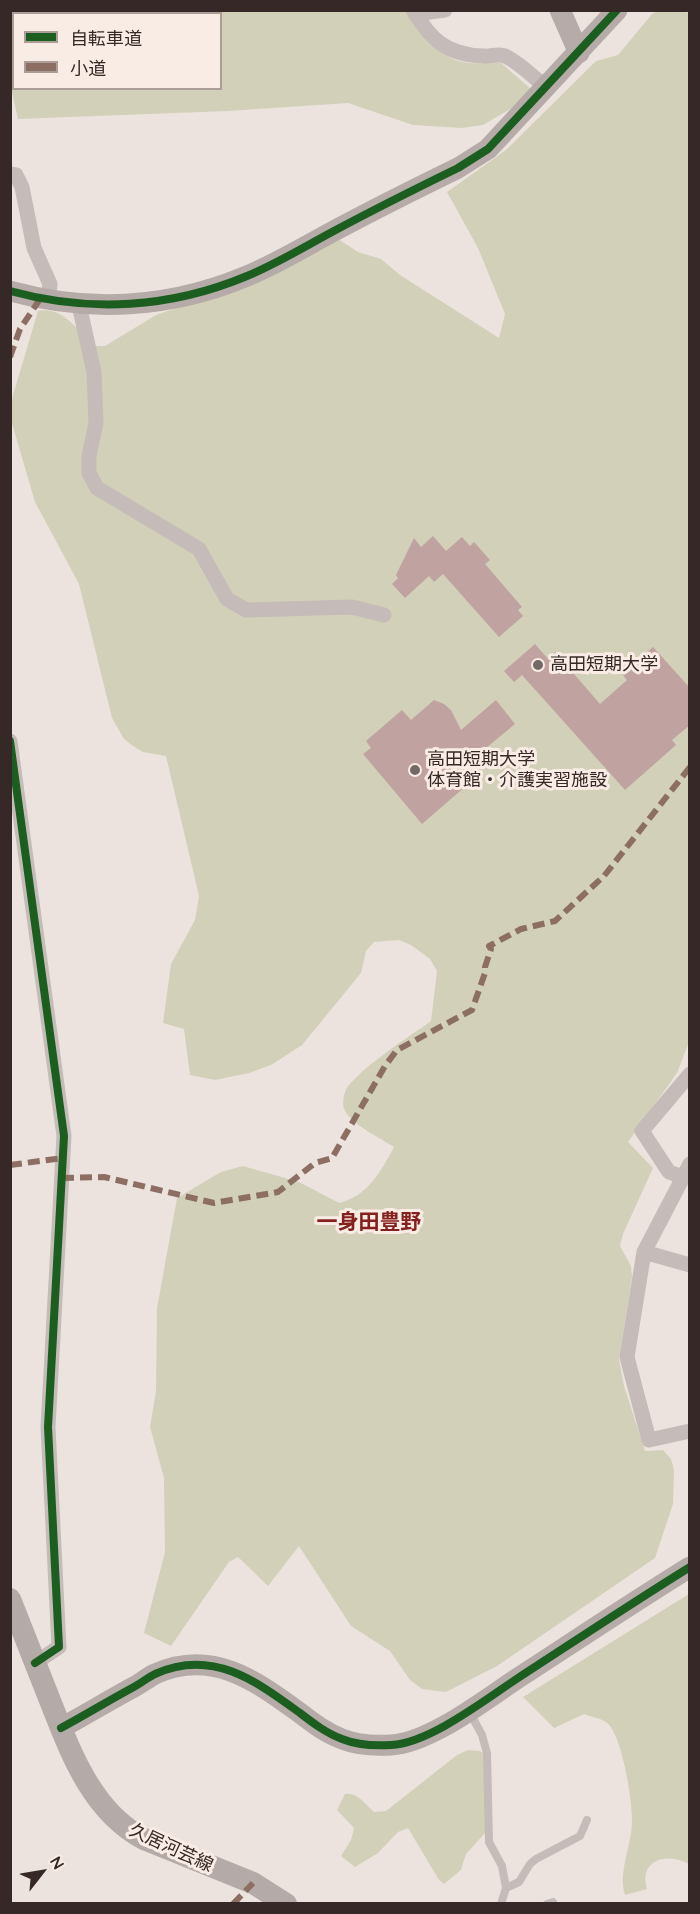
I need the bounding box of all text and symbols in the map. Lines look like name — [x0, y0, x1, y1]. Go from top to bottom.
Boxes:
legend — [12, 12, 222, 90]
text: 自転車道 — [70, 27, 142, 50]
text: 小道 — [70, 57, 106, 80]
place label: 高田短期大学 — [550, 654, 658, 676]
marker: 高田短期大学 — [531, 658, 545, 672]
place label: 高田短期大学 体育館・介護実習施設 — [427, 749, 607, 792]
marker: 高田短期大学 体育館・介護実習施設 — [408, 763, 422, 777]
district label: 一身田豊野 — [317, 1210, 421, 1236]
street label: 久居河芸線 — [126, 1819, 216, 1877]
north arrow — [12, 1842, 72, 1902]
text: N — [46, 1853, 69, 1873]

